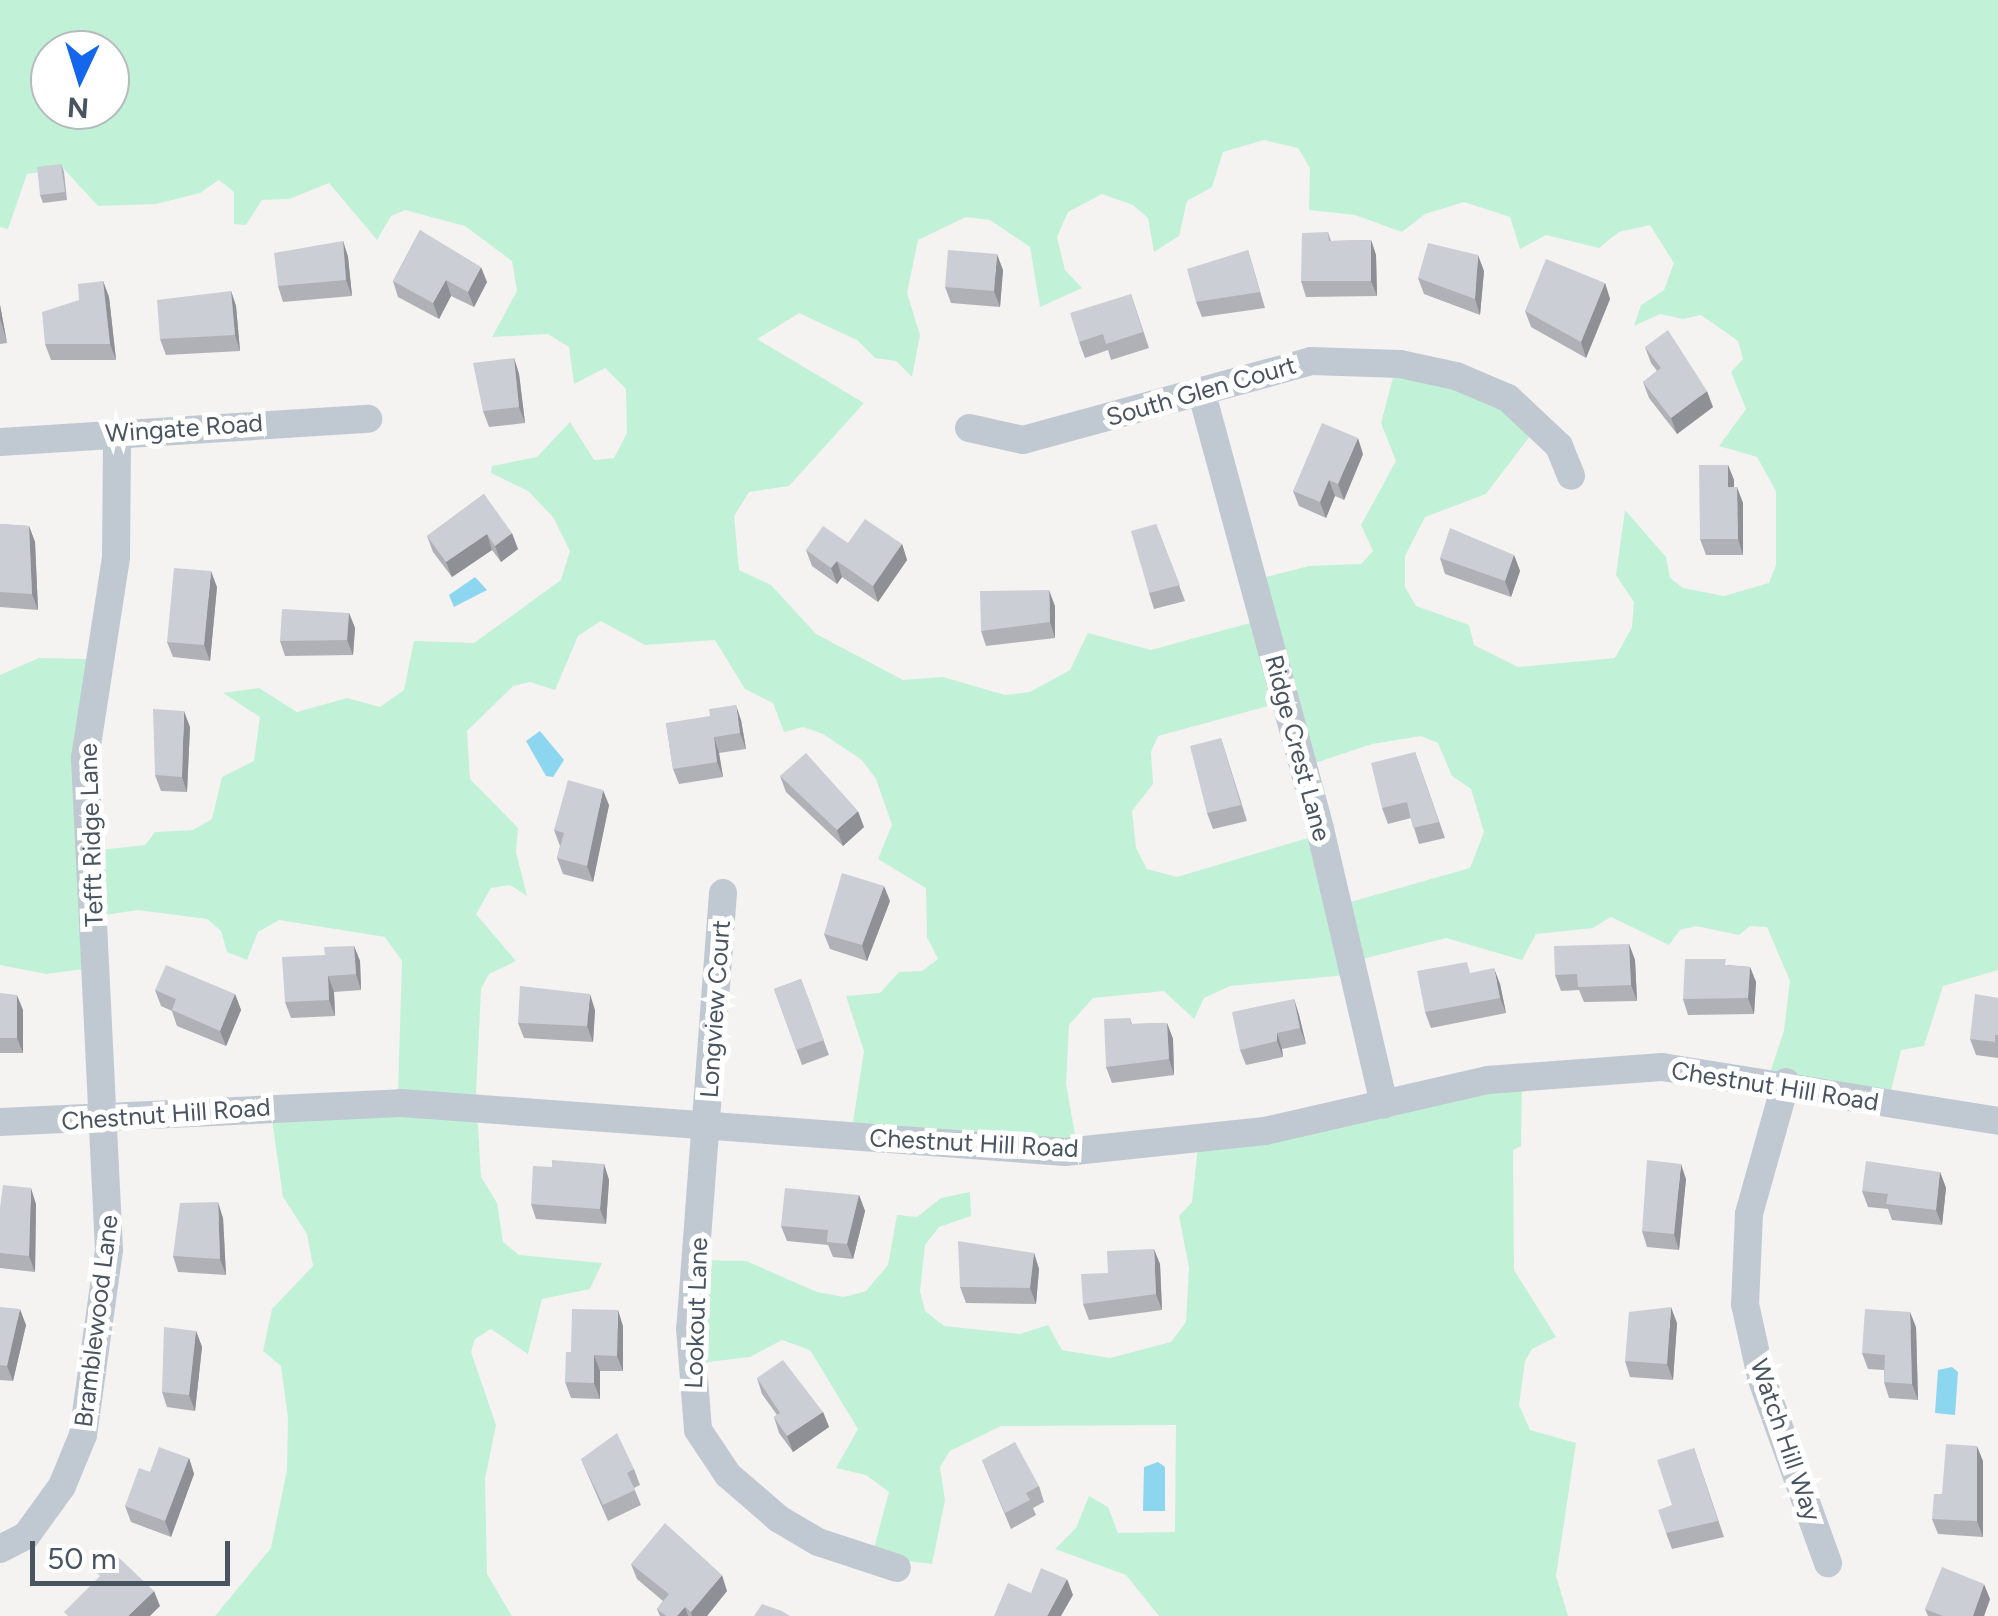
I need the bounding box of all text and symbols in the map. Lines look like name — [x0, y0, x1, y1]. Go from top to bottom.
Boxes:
north arrow — [30, 30, 130, 130]
text: N — [66, 90, 90, 126]
street label: South Glen Court — [1103, 350, 1299, 432]
street label: Wingate Road — [104, 408, 264, 448]
street label: Ridge Crest Lane — [1259, 652, 1337, 844]
street label: Tefft Ridge Lane — [73, 743, 109, 927]
street label: Longview Court — [694, 919, 736, 1099]
street label: Chestnut Hill Road — [1669, 1055, 1881, 1117]
street label: Chestnut Hill Road — [60, 1092, 272, 1136]
street label: Chestnut Hill Road — [869, 1123, 1079, 1163]
street label: Bramblewood Lane — [68, 1213, 124, 1429]
street label: Lookout Lane — [678, 1237, 714, 1389]
street label: Watch Hill Way — [1744, 1355, 1828, 1525]
scale bar — [35, 1521, 235, 1583]
text: 50 m — [47, 1540, 116, 1577]

